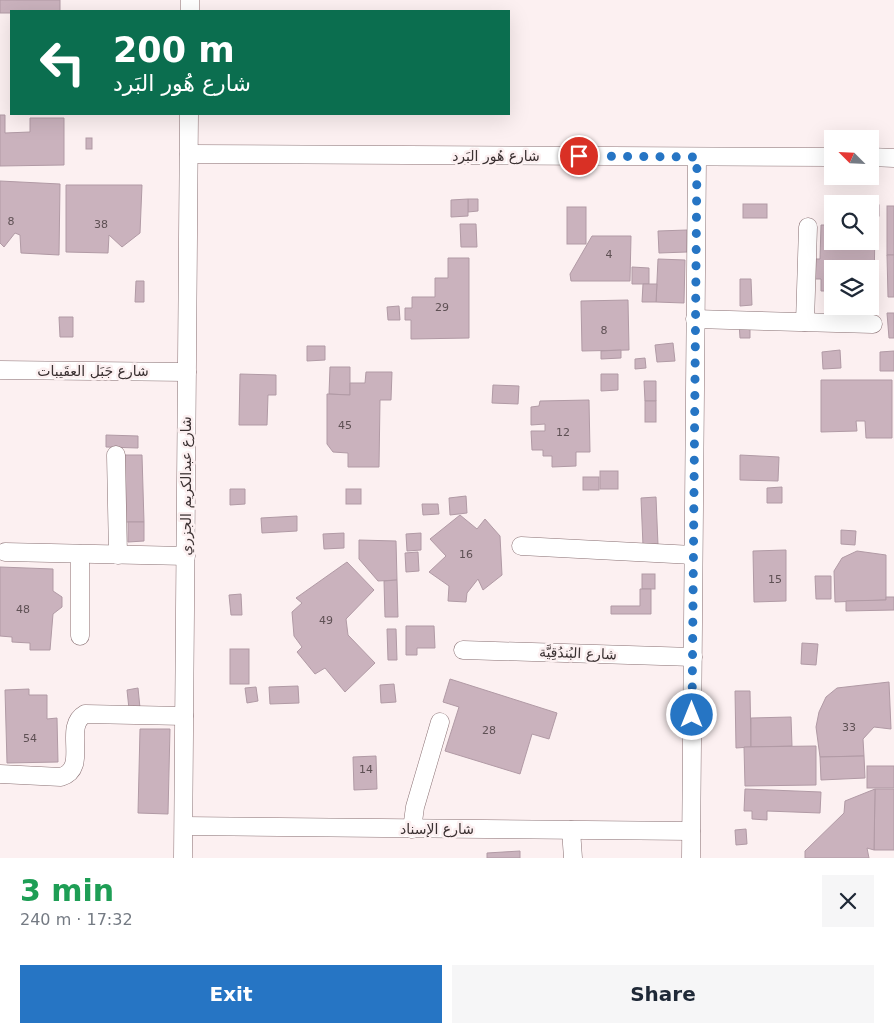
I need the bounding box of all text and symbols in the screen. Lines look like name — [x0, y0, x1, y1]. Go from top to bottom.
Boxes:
icon: left — [30, 30, 95, 95]
text: 200 m — [113, 30, 235, 70]
text: شارع هُور البَرد — [113, 71, 251, 96]
north arrow — [824, 130, 879, 185]
map controls — [824, 130, 879, 315]
pin — [558, 135, 600, 177]
icon: arrive — [565, 142, 593, 170]
street label: شارع هُور البَرد — [452, 148, 540, 165]
button: search — [824, 195, 879, 250]
house number: 8 — [8, 215, 15, 228]
house number: 38 — [94, 218, 108, 231]
house number: 4 — [606, 248, 613, 261]
button: layers — [824, 260, 879, 315]
house number: 29 — [435, 301, 449, 314]
house number: 8 — [601, 324, 608, 337]
street label: شارع جَبَل العقَيبات — [37, 363, 149, 380]
street label: شارع عبدالكريم الجزري — [178, 416, 195, 556]
house number: 45 — [338, 419, 352, 432]
house number: 12 — [556, 426, 570, 439]
house number: 16 — [459, 548, 473, 561]
house number: 15 — [768, 573, 782, 586]
house number: 48 — [16, 603, 30, 616]
house number: 49 — [319, 614, 333, 627]
street label: شارع البُندُقِيَّة — [539, 644, 617, 663]
position arrow — [665, 688, 717, 740]
house number: 33 — [842, 721, 856, 734]
house number: 28 — [482, 724, 496, 737]
house number: 54 — [23, 732, 37, 745]
house number: 14 — [359, 763, 373, 776]
street label: شارع الإسناد — [400, 821, 474, 838]
text: 3 min — [20, 873, 114, 908]
button: close — [822, 875, 874, 927]
text: 240 m · 17:32 — [20, 910, 133, 929]
button: Exit — [20, 965, 442, 1023]
button: Share — [452, 965, 874, 1023]

